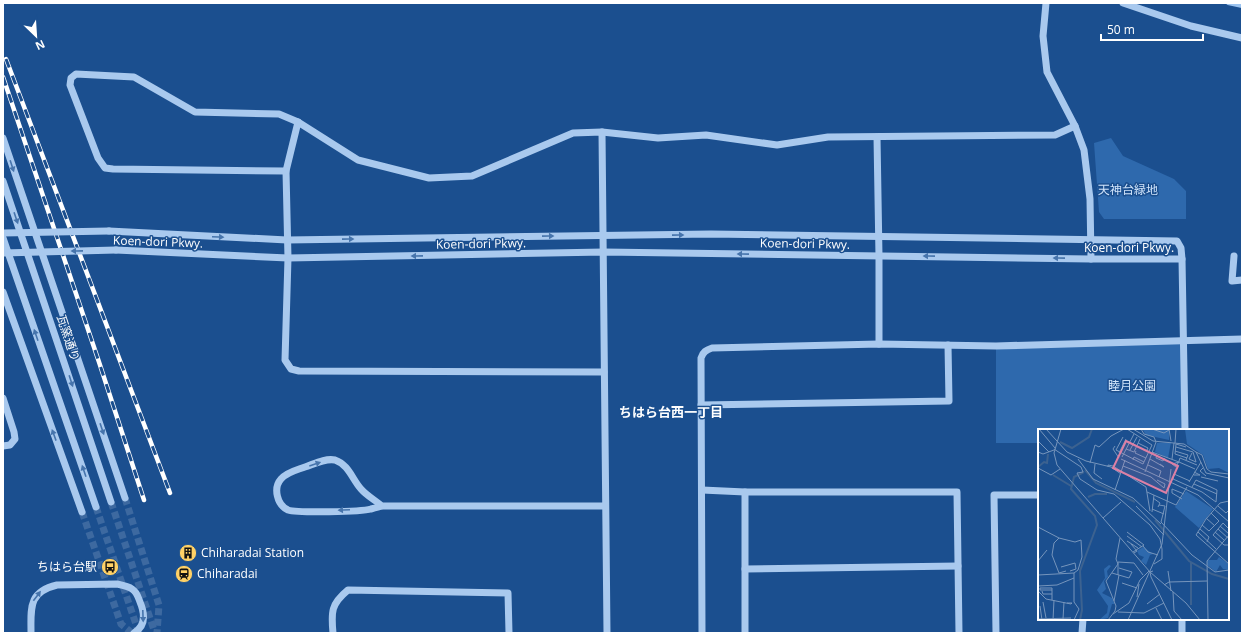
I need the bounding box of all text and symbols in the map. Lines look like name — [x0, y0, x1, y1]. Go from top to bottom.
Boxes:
north arrow — [16, 16, 56, 56]
scale bar — [1101, 16, 1203, 42]
text: 50 m — [1107, 21, 1135, 38]
text: N — [33, 37, 48, 54]
one-way arrow — [10, 160, 16, 172]
park label: 天神台緑地 — [1098, 181, 1158, 198]
one-way arrow — [13, 212, 19, 224]
street label: Koen-dori Pkwy. — [113, 231, 203, 252]
one-way arrow — [672, 232, 685, 238]
one-way arrow — [212, 233, 224, 240]
one-way arrow — [542, 233, 555, 239]
street label: Koen-dori Pkwy. — [436, 234, 526, 253]
street label: Koen-dori Pkwy. — [760, 234, 850, 253]
one-way arrow — [342, 236, 355, 242]
street label: Koen-dori Pkwy. — [1084, 239, 1174, 256]
one-way arrow — [70, 248, 83, 254]
one-way arrow — [736, 251, 749, 257]
one-way arrow — [410, 253, 423, 259]
one-way arrow — [923, 253, 935, 260]
one-way arrow — [1053, 255, 1065, 262]
street label: 瓦窯通り — [53, 312, 84, 363]
one-way arrow — [33, 328, 39, 340]
one-way arrow — [68, 375, 74, 387]
park label: 睦月公園 — [1108, 377, 1156, 394]
district label: ちはら台西一丁目 — [619, 403, 723, 421]
one-way arrow — [99, 424, 105, 436]
one-way arrow — [51, 429, 57, 441]
inset map — [1038, 429, 1229, 620]
one-way arrow — [309, 460, 321, 466]
one-way arrow — [80, 464, 86, 476]
one-way arrow — [338, 507, 350, 514]
building icon: Chiharadai Station — [178, 543, 198, 563]
place label: Chiharadai Station — [201, 544, 304, 561]
bus stop icon: ちはら台駅 — [100, 557, 120, 577]
place label: ちはら台駅 — [37, 558, 97, 575]
station icon: Chiharadai — [174, 564, 194, 584]
place label: Chiharadai — [197, 565, 258, 582]
one-way arrow — [33, 590, 42, 601]
one-way arrow — [140, 610, 146, 623]

